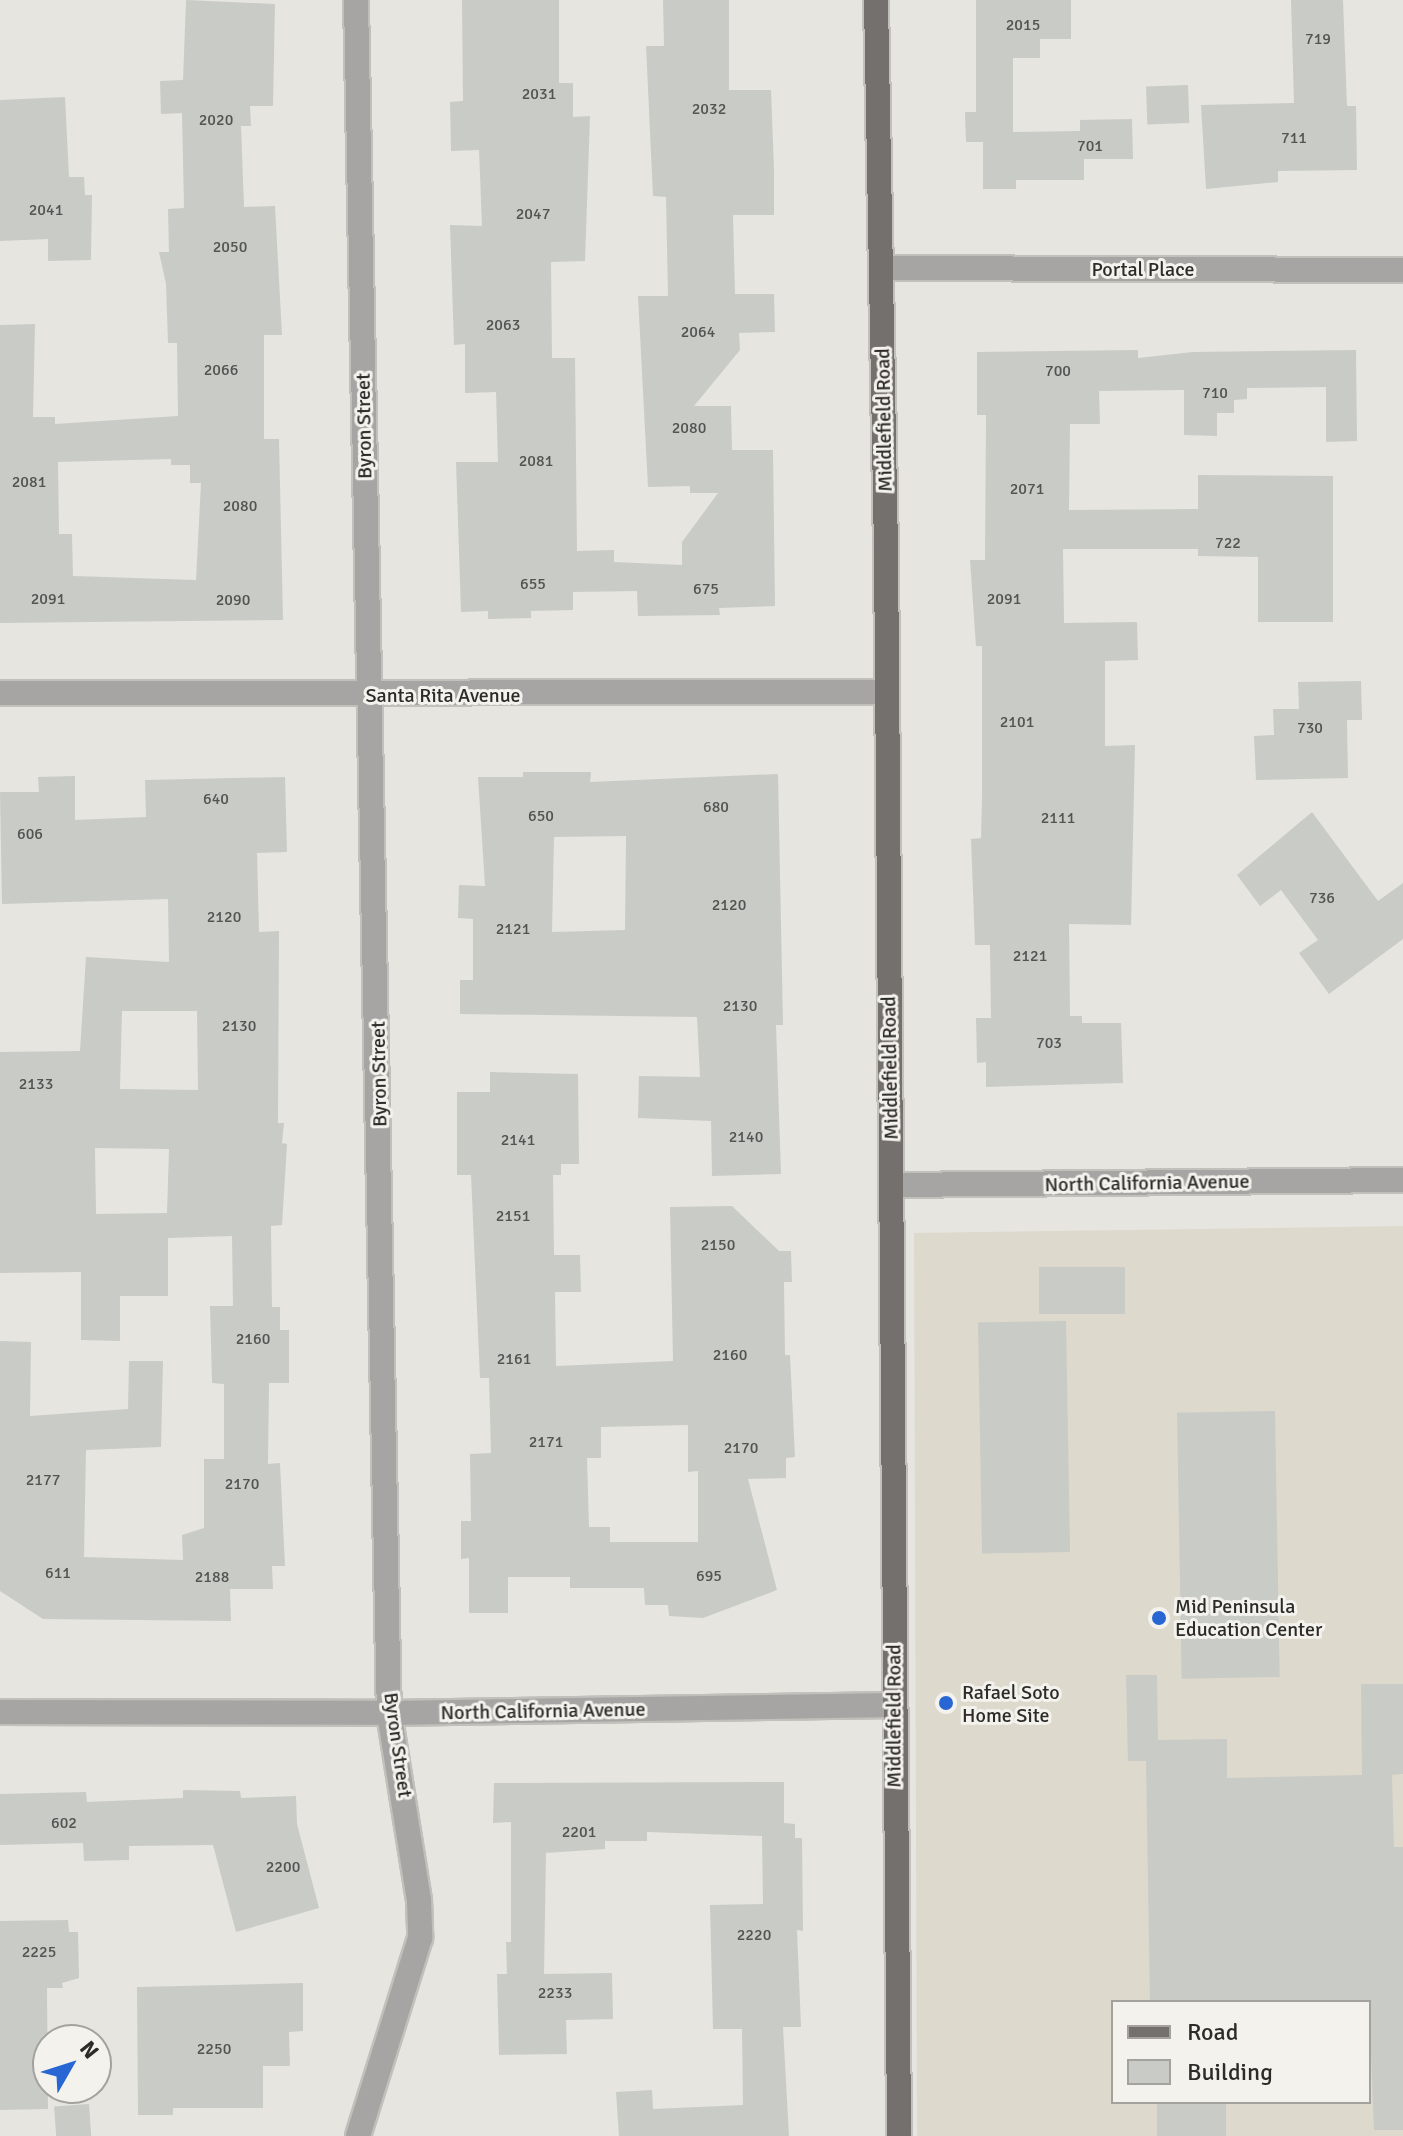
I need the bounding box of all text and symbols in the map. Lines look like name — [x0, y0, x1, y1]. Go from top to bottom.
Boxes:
house number: 2015 — [1006, 15, 1040, 35]
house number: 719 — [1305, 29, 1331, 49]
house number: 2031 — [522, 84, 556, 104]
house number: 2032 — [692, 99, 726, 119]
house number: 2020 — [199, 110, 233, 130]
house number: 711 — [1281, 128, 1307, 148]
house number: 701 — [1077, 136, 1103, 156]
house number: 2041 — [29, 200, 63, 220]
house number: 2047 — [516, 204, 550, 224]
house number: 2050 — [213, 237, 247, 257]
street label: Portal Place — [1091, 257, 1195, 281]
house number: 2063 — [486, 315, 520, 335]
house number: 2064 — [681, 322, 715, 342]
street label: Middlefield Road — [871, 348, 897, 492]
house number: 2066 — [204, 360, 238, 380]
house number: 700 — [1045, 361, 1071, 381]
street label: Byron Street — [351, 373, 377, 479]
house number: 710 — [1202, 383, 1228, 403]
house number: 2080 — [672, 418, 706, 438]
house number: 2081 — [519, 451, 553, 471]
house number: 2081 — [12, 472, 46, 492]
house number: 2071 — [1010, 479, 1044, 499]
house number: 2080 — [223, 496, 257, 516]
house number: 722 — [1215, 533, 1241, 553]
house number: 655 — [520, 574, 546, 594]
house number: 675 — [693, 579, 719, 599]
house number: 2091 — [31, 589, 65, 609]
house number: 2091 — [987, 589, 1021, 609]
house number: 2090 — [216, 590, 250, 610]
street label: Santa Rita Avenue — [365, 683, 521, 707]
house number: 2101 — [1000, 712, 1034, 732]
house number: 730 — [1297, 718, 1323, 738]
house number: 640 — [203, 789, 229, 809]
house number: 680 — [703, 797, 729, 817]
house number: 650 — [528, 806, 554, 826]
house number: 2111 — [1041, 808, 1075, 828]
house number: 606 — [17, 824, 43, 844]
house number: 736 — [1309, 888, 1335, 908]
house number: 2120 — [712, 895, 746, 915]
house number: 2120 — [207, 907, 241, 927]
house number: 2121 — [496, 919, 530, 939]
house number: 2121 — [1013, 946, 1047, 966]
house number: 2130 — [723, 996, 757, 1016]
street label: Middlefield Road — [877, 996, 903, 1140]
house number: 2130 — [222, 1016, 256, 1036]
street label: Byron Street — [366, 1021, 392, 1127]
house number: 703 — [1036, 1033, 1062, 1053]
house number: 2133 — [19, 1074, 53, 1094]
house number: 2140 — [729, 1127, 763, 1147]
house number: 2141 — [501, 1130, 535, 1150]
street label: North California Avenue — [1044, 1169, 1250, 1197]
house number: 2151 — [496, 1206, 530, 1226]
house number: 2150 — [701, 1235, 735, 1255]
house number: 2160 — [236, 1329, 270, 1349]
house number: 2160 — [713, 1345, 747, 1365]
house number: 2161 — [497, 1349, 531, 1369]
house number: 2171 — [529, 1432, 563, 1452]
house number: 2170 — [724, 1438, 758, 1458]
house number: 2177 — [26, 1470, 60, 1490]
house number: 2170 — [225, 1474, 259, 1494]
house number: 611 — [45, 1563, 71, 1583]
house number: 695 — [696, 1566, 722, 1586]
house number: 2188 — [195, 1567, 229, 1587]
place label: Mid Peninsula Education Center — [1175, 1594, 1322, 1641]
marker: Mid Peninsula Education Center — [1150, 1609, 1168, 1627]
street label: Middlefield Road — [882, 1644, 906, 1788]
place label: Rafael Soto Home Site — [962, 1680, 1060, 1727]
street label: Byron Street — [379, 1691, 417, 1799]
marker: Rafael Soto Home Site — [937, 1694, 955, 1712]
street label: North California Avenue — [440, 1697, 646, 1725]
house number: 602 — [51, 1813, 77, 1833]
house number: 2201 — [562, 1822, 596, 1842]
house number: 2200 — [266, 1857, 300, 1877]
house number: 2220 — [737, 1925, 771, 1945]
house number: 2225 — [22, 1942, 56, 1962]
house number: 2233 — [538, 1983, 572, 2003]
legend — [1111, 2000, 1371, 2104]
text: Road — [1187, 2017, 1238, 2047]
north arrow — [32, 2024, 112, 2104]
text: N — [74, 2035, 105, 2064]
house number: 2250 — [197, 2039, 231, 2059]
text: Building — [1187, 2057, 1273, 2087]

